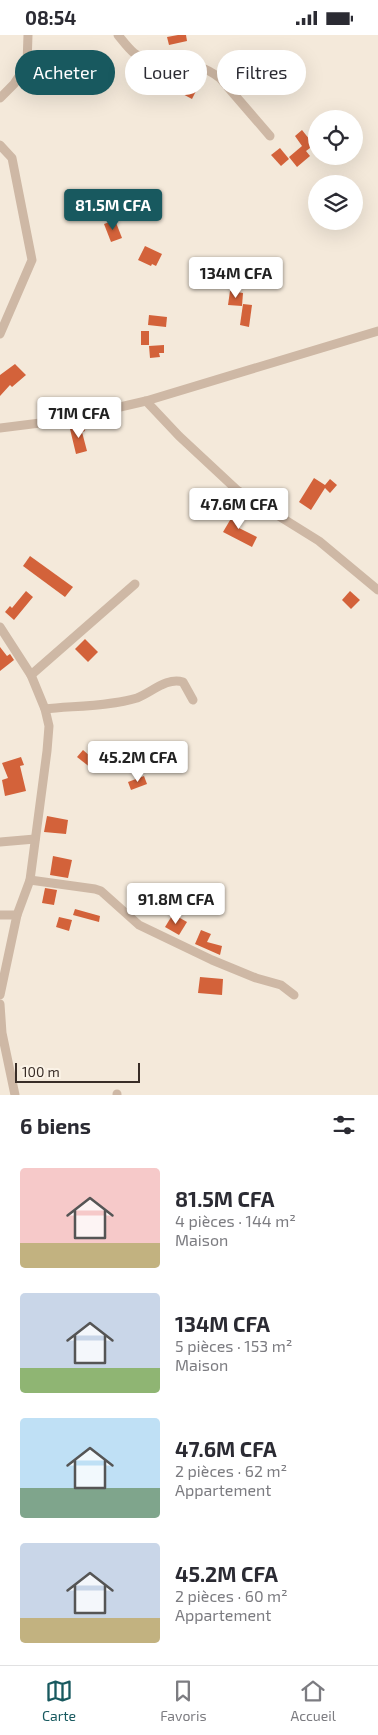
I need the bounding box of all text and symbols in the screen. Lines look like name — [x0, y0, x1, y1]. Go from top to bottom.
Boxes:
text: 08:54 — [25, 6, 76, 29]
chip: Acheter — [15, 50, 115, 95]
chip: Louer — [125, 50, 207, 95]
chip: Filtres — [217, 50, 306, 95]
map controls — [308, 110, 363, 230]
button: locate — [308, 110, 363, 165]
button: layers — [308, 175, 363, 230]
pin: 81.5M CFA — [56, 189, 170, 231]
text: 81.5M CFA — [75, 195, 151, 214]
pin: 134M CFA — [184, 257, 288, 299]
text: 134M CFA — [200, 263, 272, 282]
pin: 71M CFA — [33, 397, 125, 439]
text: 71M CFA — [48, 403, 110, 422]
pin: 47.6M CFA — [182, 487, 296, 530]
text: 47.6M CFA — [200, 494, 278, 513]
pin: 45.2M CFA — [81, 741, 195, 783]
text: 45.2M CFA — [99, 747, 177, 766]
pin: 91.8M CFA — [119, 883, 233, 925]
text: 91.8M CFA — [138, 889, 214, 908]
scale bar — [15, 1060, 140, 1083]
text: 100 m — [22, 1063, 60, 1080]
icon: filters — [330, 1111, 358, 1139]
text: 6 biens — [20, 1113, 91, 1138]
text: 81.5M CFA — [175, 1186, 274, 1211]
icon: home — [60, 1188, 120, 1248]
text: 4 pièces · 144 m² — [175, 1211, 296, 1230]
text: Maison — [175, 1230, 228, 1249]
text: 134M CFA — [175, 1311, 270, 1336]
icon: home — [60, 1313, 120, 1373]
text: 5 pièces · 153 m² — [175, 1336, 292, 1355]
text: Maison — [175, 1355, 228, 1374]
text: 47.6M CFA — [175, 1436, 277, 1461]
icon: home — [60, 1438, 120, 1498]
text: 2 pièces · 62 m² — [175, 1461, 287, 1480]
text: Appartement — [175, 1480, 271, 1499]
text: 45.2M CFA — [175, 1561, 278, 1586]
icon: home — [60, 1563, 120, 1623]
text: 2 pièces · 60 m² — [175, 1586, 288, 1605]
text: Appartement — [175, 1605, 271, 1624]
tab: Carte — [42, 1677, 76, 1724]
tab: Favoris — [160, 1677, 207, 1724]
tab: Accueil — [291, 1677, 336, 1724]

